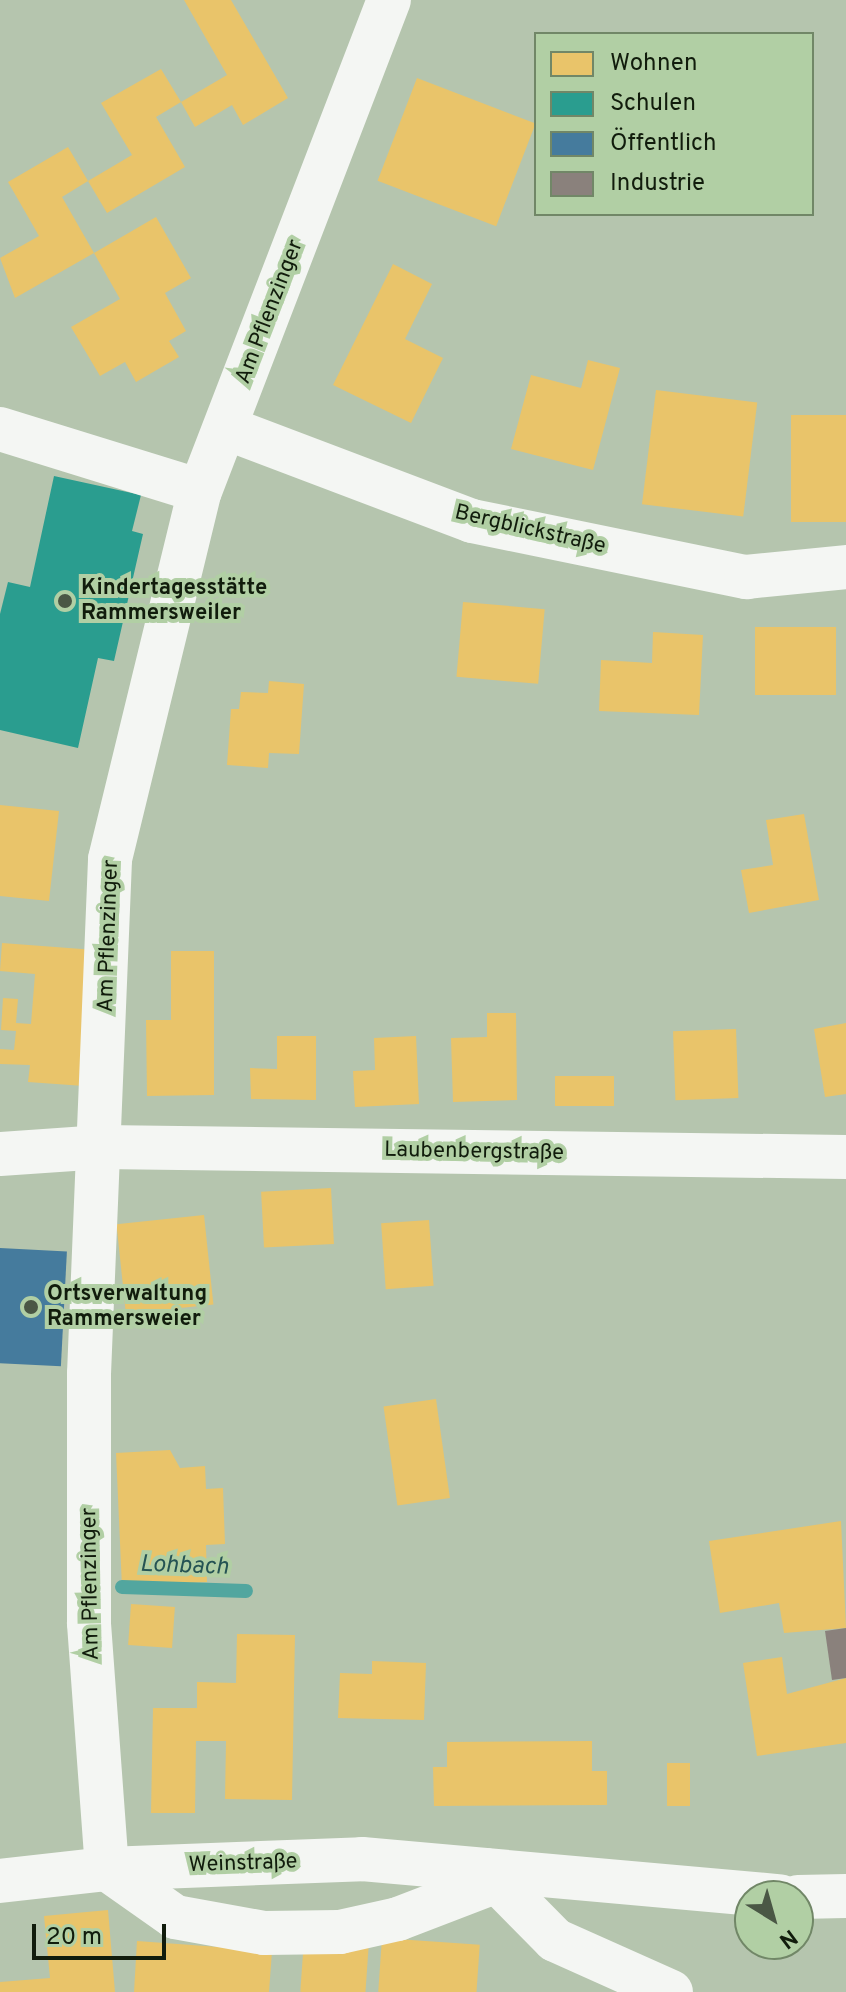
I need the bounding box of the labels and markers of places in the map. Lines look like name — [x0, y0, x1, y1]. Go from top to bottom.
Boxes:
place label: Kindertagesstätte Rammersweiler — [81, 575, 267, 626]
marker: Kindertagesstätte Rammersweiler — [56, 592, 74, 610]
place label: Ortsverwaltung Rammersweier — [47, 1281, 207, 1332]
marker: Ortsverwaltung Rammersweier — [22, 1298, 40, 1316]

